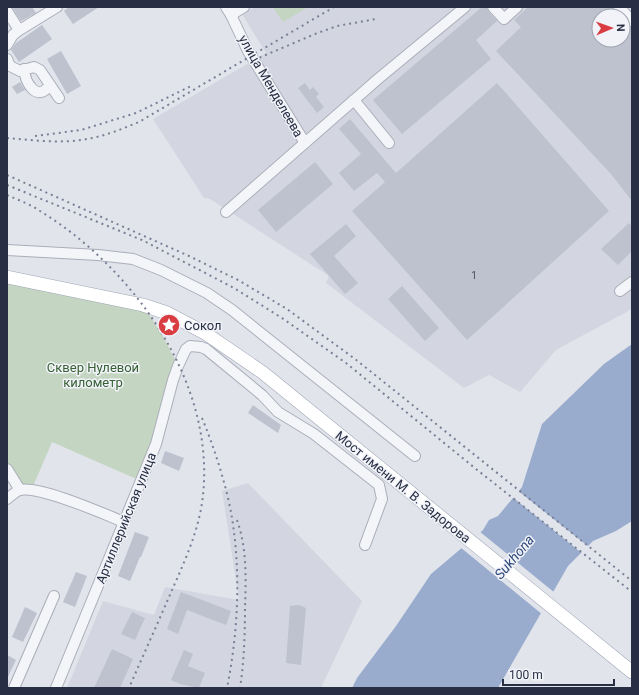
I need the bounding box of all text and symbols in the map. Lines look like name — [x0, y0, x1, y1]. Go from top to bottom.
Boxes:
north arrow — [591, 8, 631, 48]
text: N — [614, 24, 627, 32]
street label: улица Менделеева — [236, 32, 306, 140]
house number: 1 — [471, 269, 477, 282]
place icon: Сокол — [156, 312, 182, 338]
place label: Сокол — [184, 318, 222, 333]
park label: Сквер Нулевой километр — [47, 360, 139, 390]
street label: Мост имени М. В. Задорова — [332, 428, 474, 546]
street label: Артиллерийская улица — [93, 450, 159, 586]
water label: Sukhona — [491, 532, 537, 582]
scale bar — [503, 661, 614, 687]
text: 100 m — [509, 668, 543, 682]

